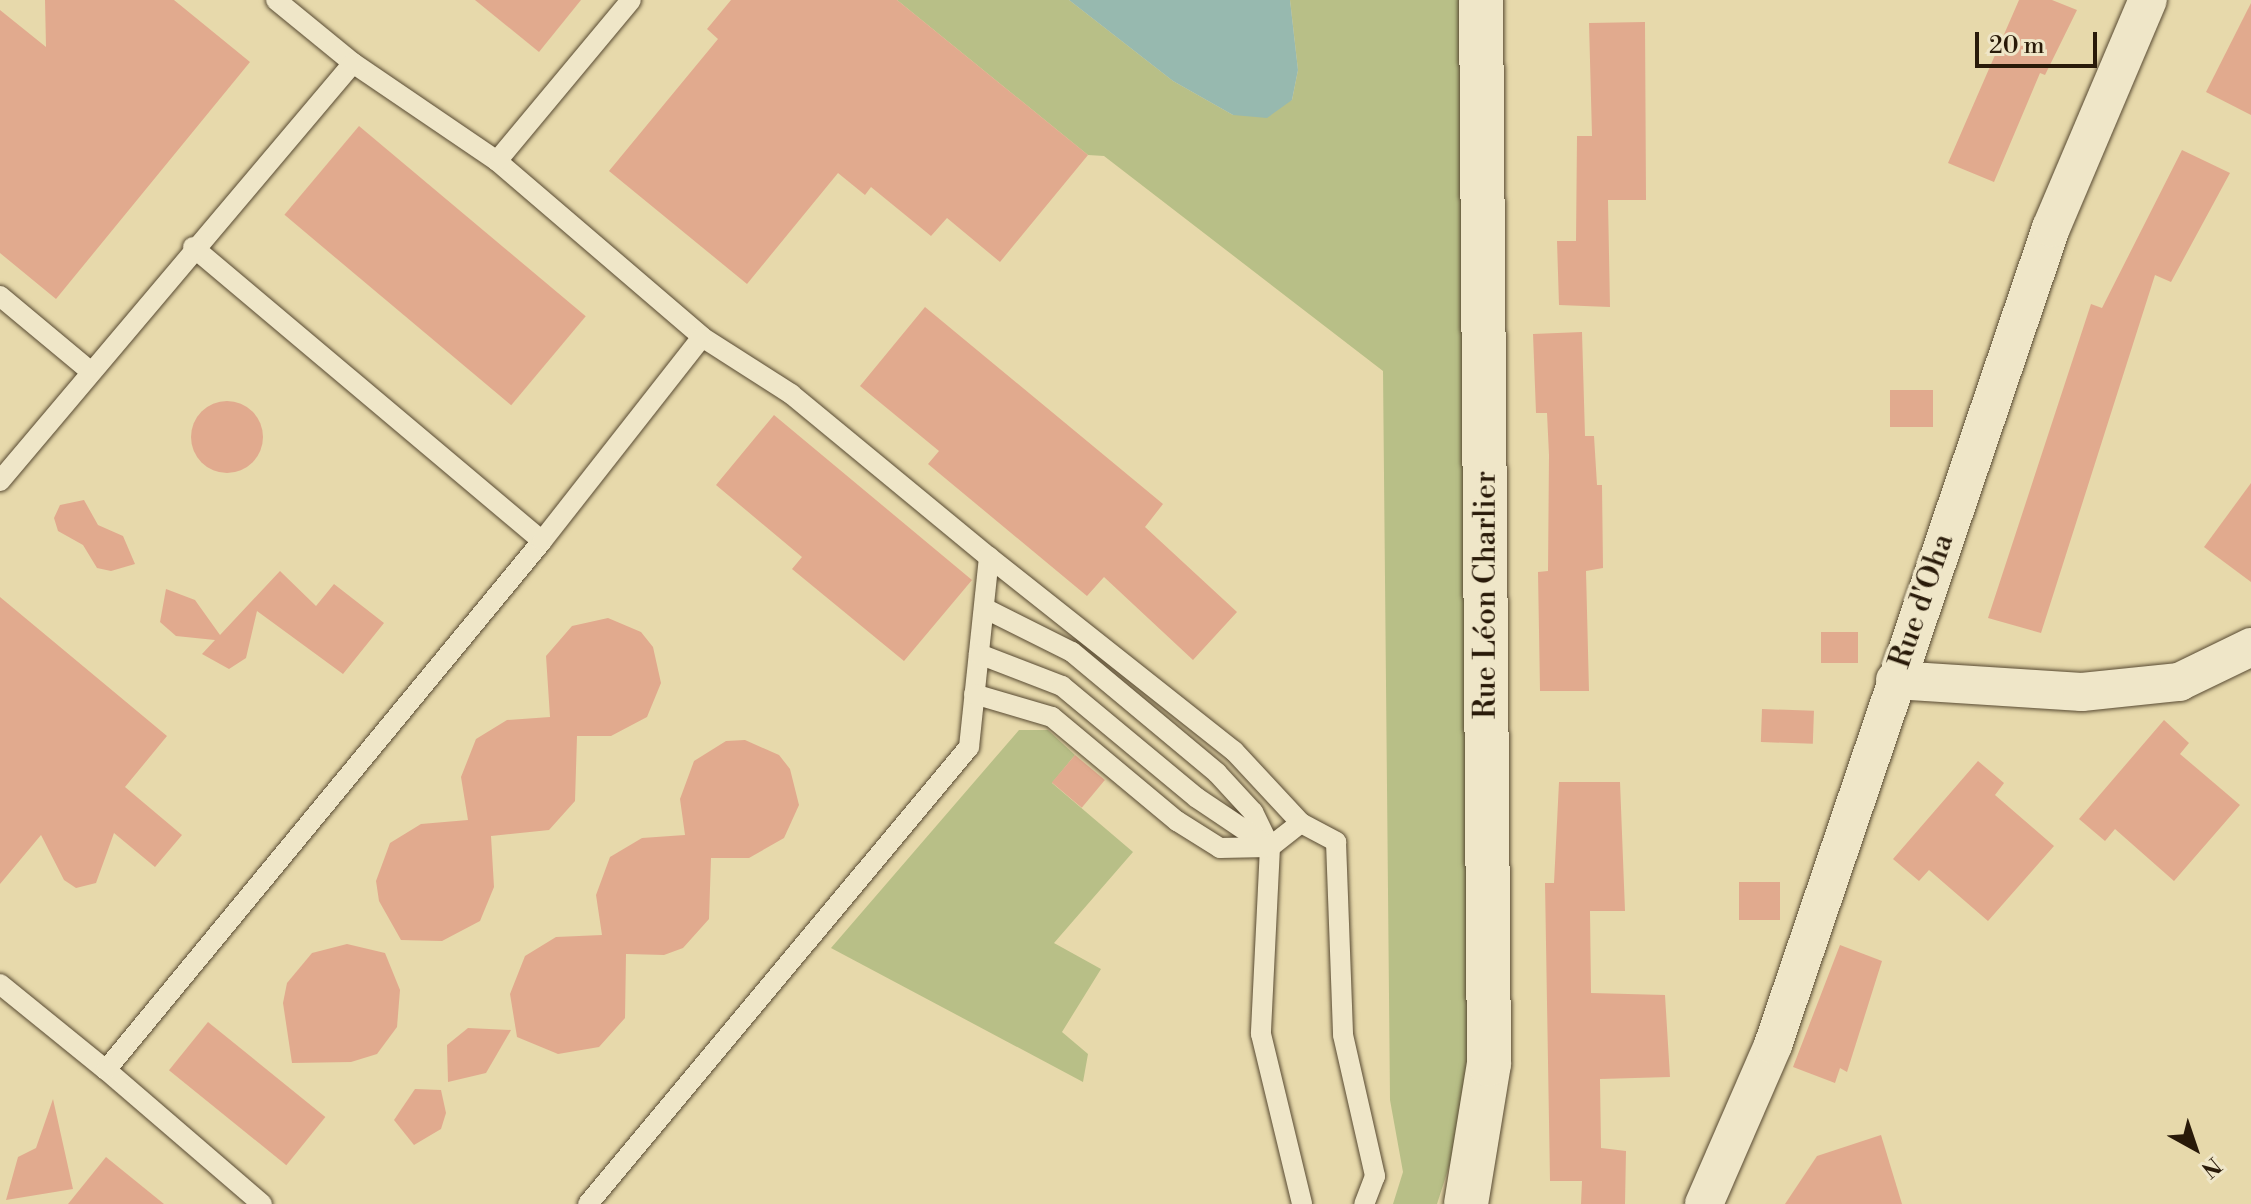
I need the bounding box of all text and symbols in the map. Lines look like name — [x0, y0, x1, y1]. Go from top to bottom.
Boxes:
scale bar — [1979, 16, 2101, 66]
text: 20 m — [1989, 31, 2045, 61]
street label: Rue Léon Charlier — [1468, 471, 1504, 719]
street label: Rue d'Oha — [1882, 529, 1962, 673]
north arrow — [2155, 1108, 2235, 1188]
text: N — [2195, 1151, 2226, 1183]

